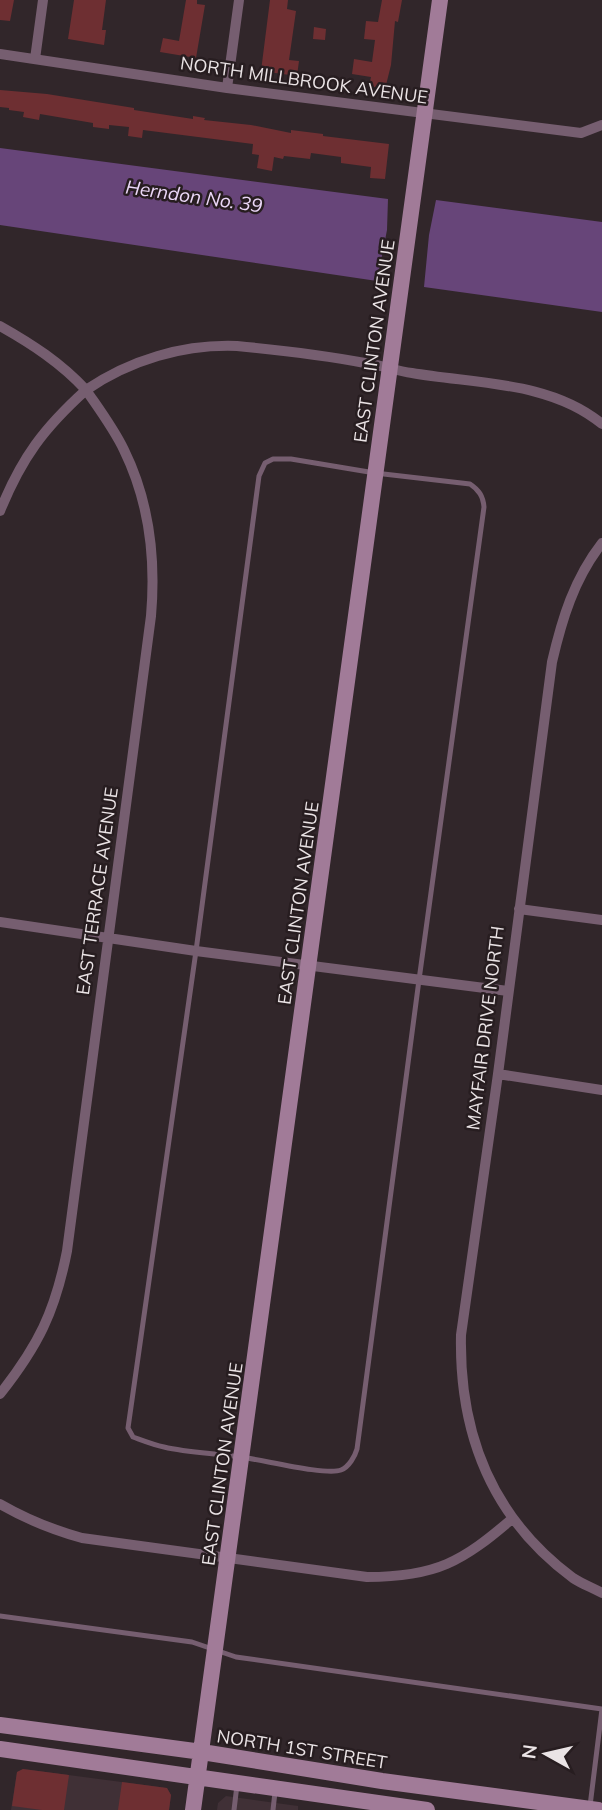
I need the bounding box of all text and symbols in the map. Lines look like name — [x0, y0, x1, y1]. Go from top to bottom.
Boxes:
street label: NORTH MILLBROOK AVENUE — [179, 51, 429, 109]
water label: Herndon No. 39 — [124, 175, 265, 218]
street label: EAST CLINTON AVENUE — [348, 238, 400, 444]
street label: EAST TERRACE AVENUE — [71, 786, 123, 996]
street label: EAST CLINTON AVENUE — [272, 800, 324, 1006]
street label: MAYFAIR DRIVE NORTH — [461, 925, 509, 1131]
street label: EAST CLINTON AVENUE — [196, 1361, 248, 1567]
north arrow — [511, 1719, 581, 1789]
street label: NORTH 1ST STREET — [215, 1724, 389, 1774]
text: N — [516, 1743, 542, 1760]

